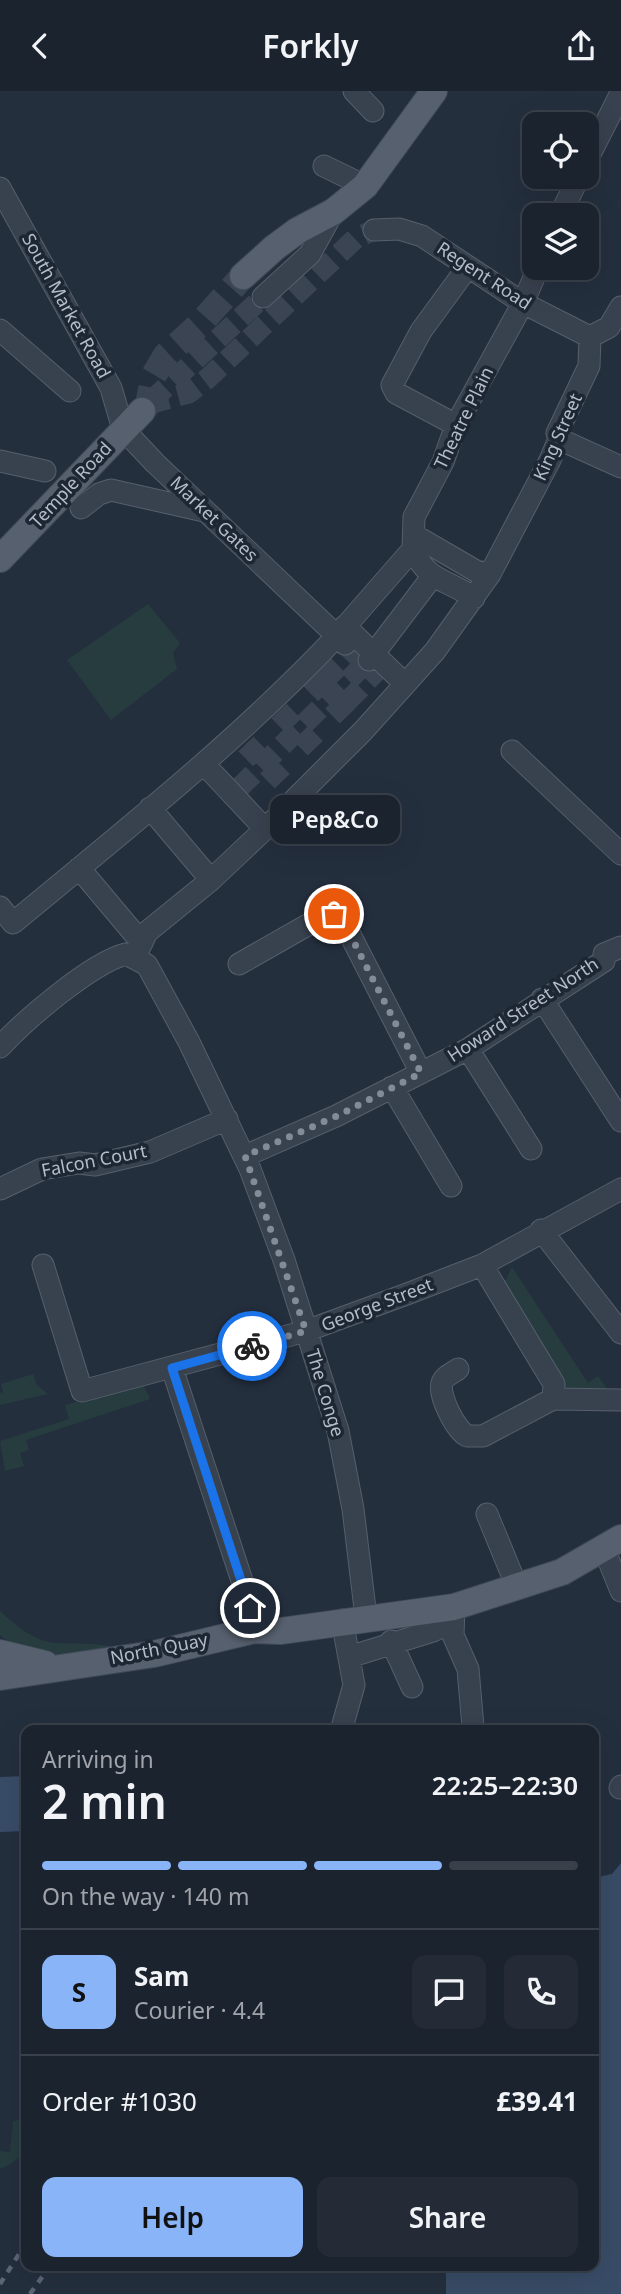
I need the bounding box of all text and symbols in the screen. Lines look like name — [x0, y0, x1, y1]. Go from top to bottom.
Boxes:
text: Forkly — [262, 24, 359, 67]
icon: back — [21, 27, 59, 65]
icon: share — [562, 27, 600, 65]
map controls — [522, 112, 599, 280]
button: locate — [522, 112, 599, 189]
button: layers — [522, 203, 599, 280]
street label: South Market Road — [17, 229, 117, 382]
street label: Regent Road — [433, 236, 536, 315]
street label: Theatre Plain — [428, 362, 498, 473]
street label: King Street — [527, 389, 587, 484]
street label: Temple Road — [24, 436, 116, 533]
street label: Market Gates — [166, 470, 264, 566]
callout: Pep&Co — [269, 795, 399, 844]
text: Pep&Co — [291, 803, 379, 835]
pin — [304, 884, 364, 944]
icon: bag — [315, 895, 353, 933]
street label: Howard Street North — [442, 951, 603, 1067]
street label: Falcon Court — [39, 1138, 149, 1182]
street label: George Street — [317, 1272, 436, 1336]
courier — [217, 1311, 287, 1381]
icon: bike — [233, 1327, 271, 1365]
street label: The Conge — [301, 1346, 351, 1440]
pin — [220, 1578, 280, 1638]
icon: home — [231, 1589, 269, 1627]
street label: North Quay — [108, 1627, 210, 1669]
text: Arriving in — [42, 1743, 154, 1775]
text: 22:25–22:30 — [432, 1767, 578, 1803]
text: 2 min — [42, 1770, 167, 1832]
text: On the way · 140 m — [42, 1880, 249, 1912]
button: chat — [412, 1955, 486, 2029]
button: phone — [504, 1955, 578, 2029]
text: Sam — [134, 1958, 189, 1994]
text: S — [72, 1974, 86, 2010]
text: Courier · 4.4 — [134, 1994, 265, 2026]
text: Order #1030 — [42, 2083, 197, 2119]
text: £39.41 — [496, 2083, 578, 2119]
button: Help — [42, 2177, 303, 2257]
button: Share — [317, 2177, 578, 2257]

